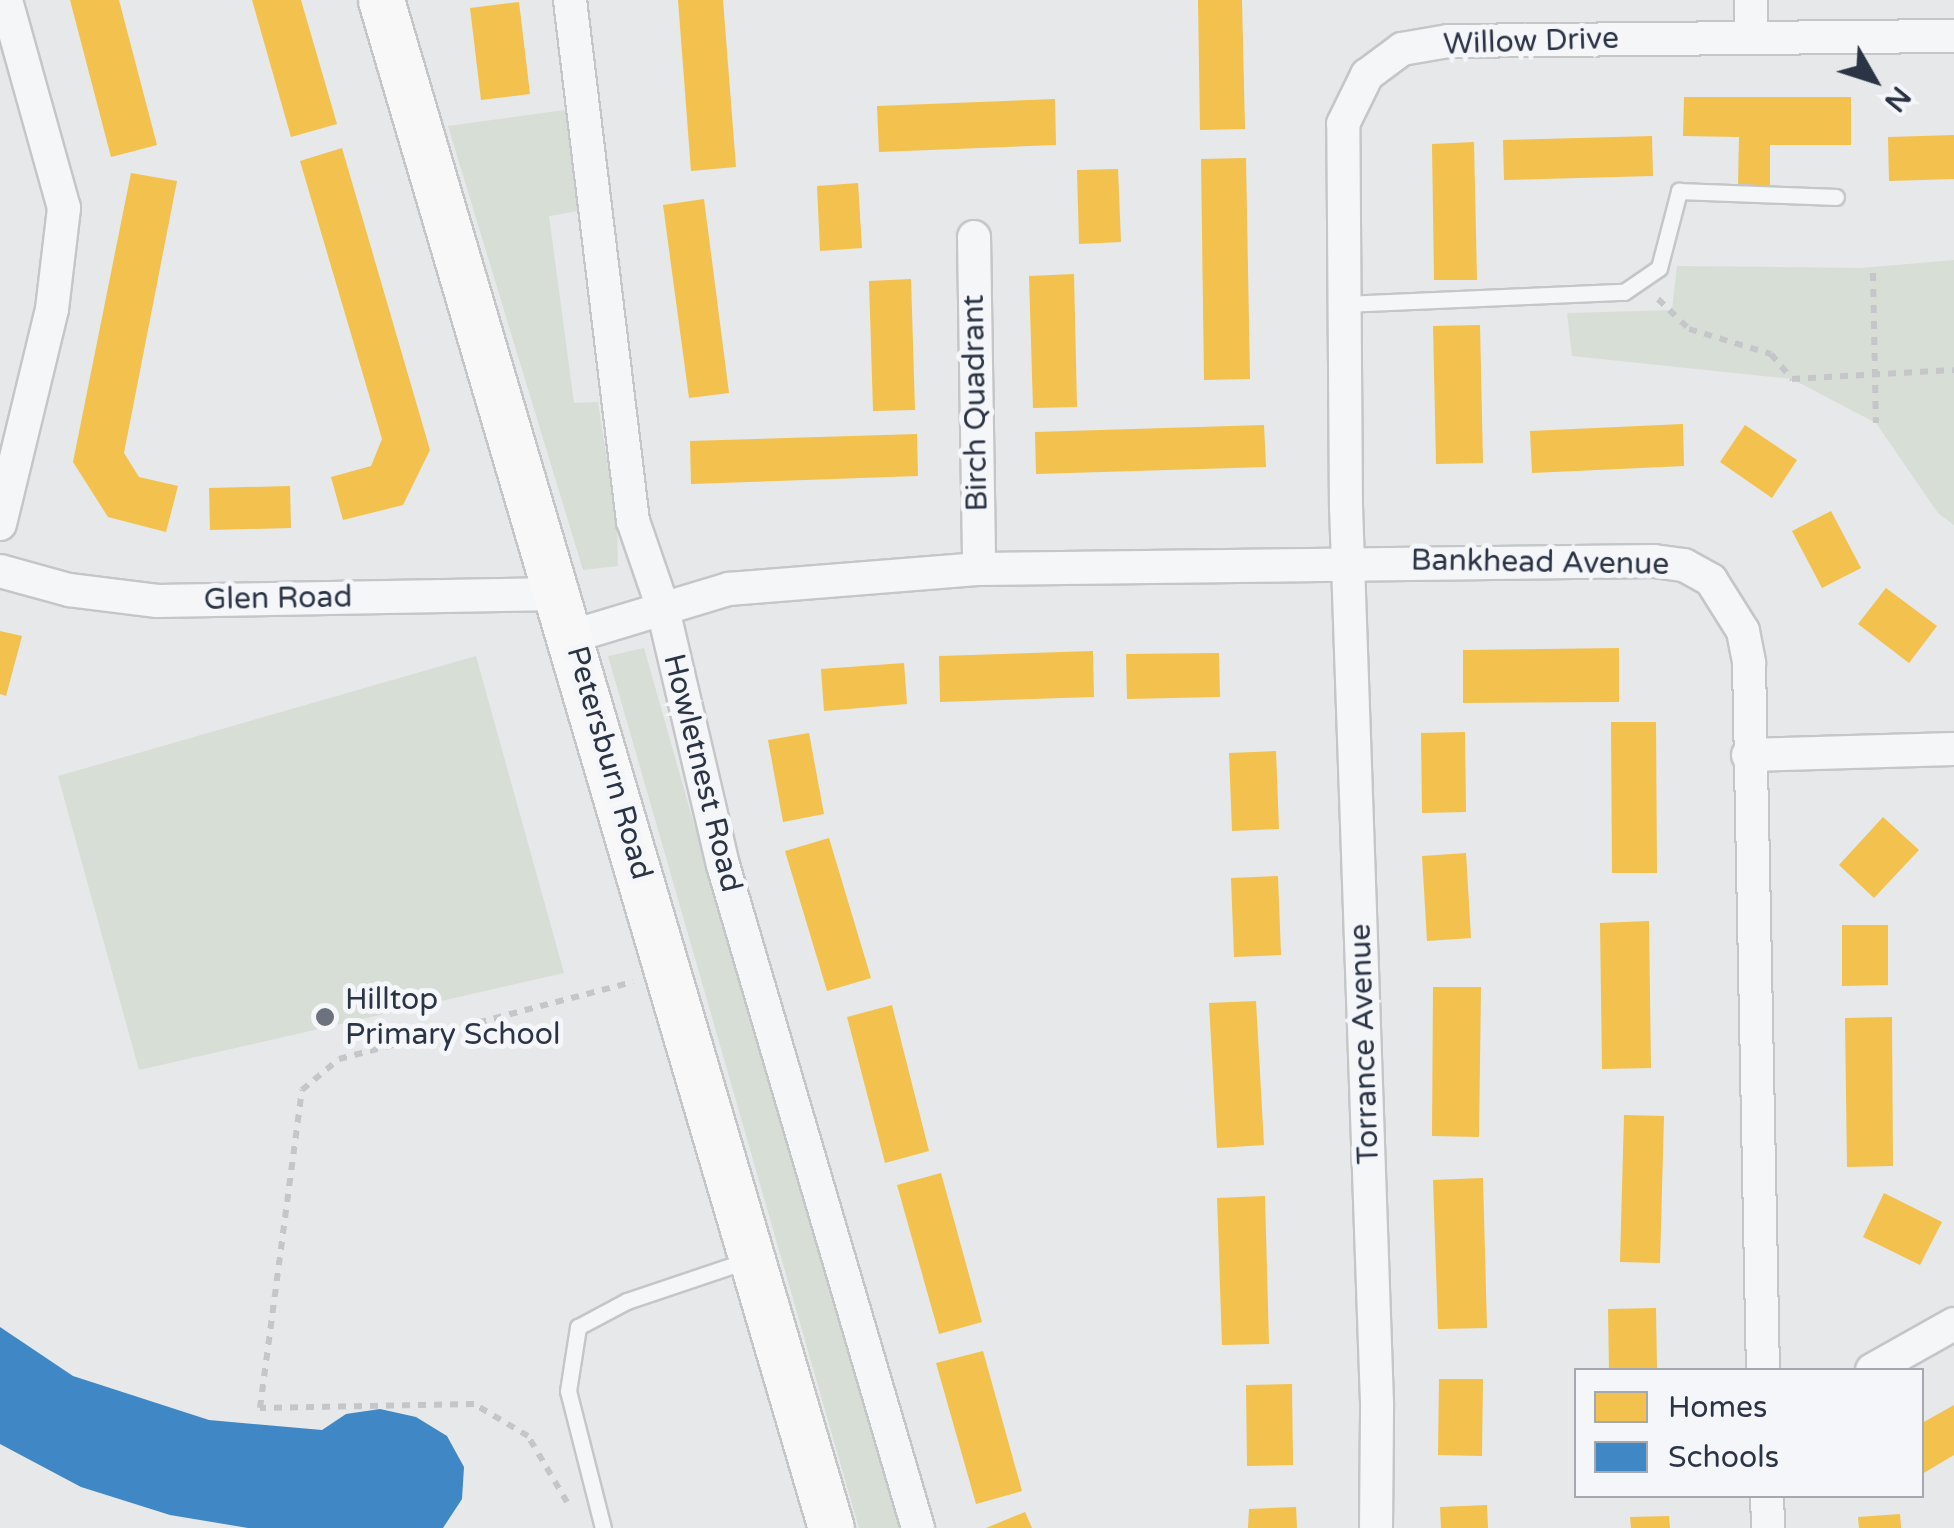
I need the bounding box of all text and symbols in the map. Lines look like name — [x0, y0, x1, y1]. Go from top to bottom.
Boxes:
street label: Willow Drive — [1442, 21, 1620, 63]
north arrow — [1824, 30, 1924, 130]
text: N — [1877, 79, 1918, 118]
street label: Birch Quadrant — [956, 294, 996, 512]
street label: Bankhead Avenue — [1410, 543, 1670, 583]
street label: Glen Road — [203, 580, 353, 618]
street label: Petersburn Road — [558, 642, 660, 884]
street label: Howletnest Road — [655, 650, 749, 896]
street label: Torrance Avenue — [1343, 923, 1387, 1165]
place label: Hilltop Primary School — [345, 982, 560, 1052]
marker: Hilltop Primary School — [314, 1006, 336, 1028]
legend — [1574, 1368, 1924, 1498]
text: Homes — [1668, 1389, 1767, 1426]
text: Schools — [1668, 1439, 1779, 1476]

